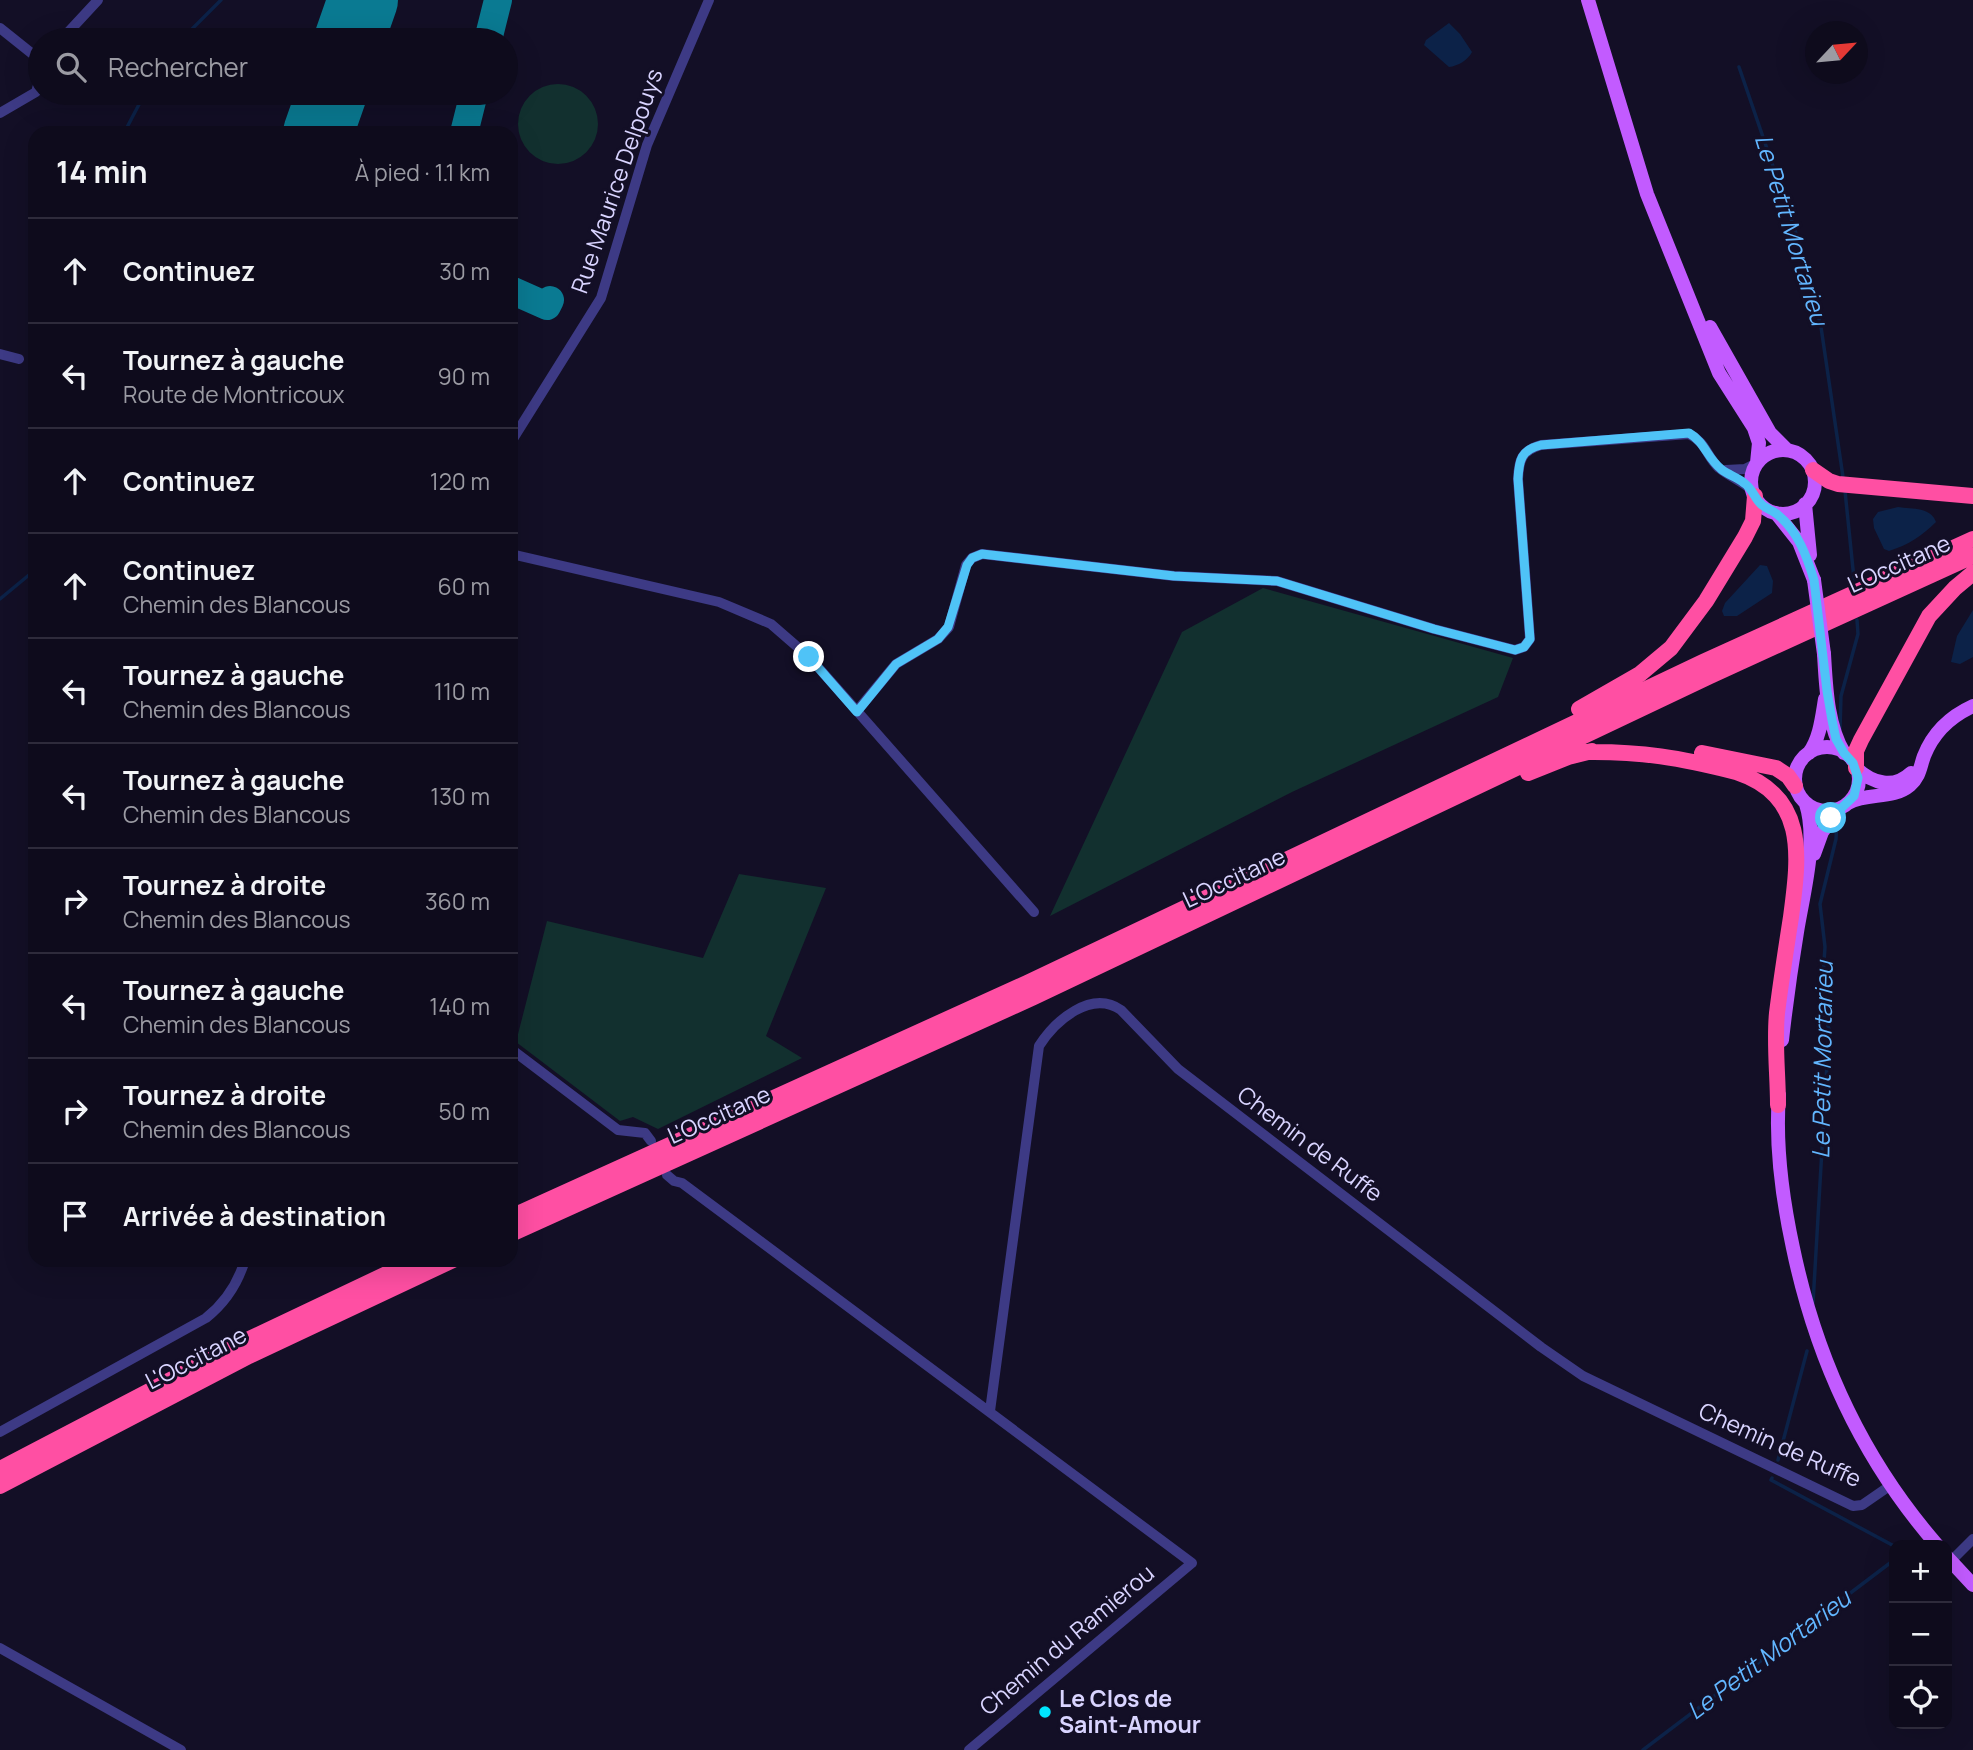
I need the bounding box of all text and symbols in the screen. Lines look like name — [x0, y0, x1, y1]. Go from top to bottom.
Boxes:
north arrow — [1805, 21, 1868, 84]
search box — [28, 28, 518, 105]
icon: search — [52, 48, 90, 86]
text: Rechercher — [108, 49, 248, 85]
street label: Rue Maurice Delpouys — [563, 64, 670, 297]
water label: Le Petit Mortarieu — [1748, 130, 1838, 331]
text: 14 min — [56, 151, 148, 192]
text: À pied · 1.1 km — [355, 156, 490, 188]
icon: ahead — [56, 252, 94, 290]
text: Continuez — [123, 253, 255, 289]
text: 30 m — [439, 255, 490, 287]
text: Tournez à gauche — [123, 342, 344, 378]
icon: left — [56, 357, 94, 395]
text: 90 m — [438, 360, 490, 392]
text: Route de Montricoux — [123, 378, 344, 410]
icon: ahead — [56, 462, 94, 500]
text: Continuez — [123, 463, 255, 499]
text: 120 m — [430, 465, 490, 497]
street label: L'Occitane — [1842, 526, 1955, 600]
text: Continuez — [123, 552, 255, 588]
icon: ahead — [56, 567, 94, 605]
text: 60 m — [438, 570, 490, 602]
text: Chemin des Blancous — [123, 588, 351, 620]
route end — [793, 641, 824, 672]
text: Tournez à gauche — [123, 657, 344, 693]
icon: left — [56, 672, 94, 710]
text: 110 m — [434, 675, 490, 707]
text: Chemin des Blancous — [123, 693, 351, 725]
text: Tournez à gauche — [123, 762, 344, 798]
icon: left — [56, 777, 94, 815]
text: 130 m — [430, 780, 490, 812]
text: Chemin des Blancous — [123, 798, 351, 830]
route start — [1815, 802, 1846, 833]
street label: L'Occitane — [1177, 839, 1290, 915]
text: Tournez à droite — [123, 867, 326, 903]
icon: right — [56, 882, 94, 920]
text: 360 m — [425, 885, 490, 917]
text: Chemin des Blancous — [123, 903, 351, 935]
water label: Le Petit Mortarieu — [1803, 959, 1840, 1159]
text: Tournez à gauche — [123, 972, 344, 1008]
icon: left — [56, 987, 94, 1025]
text: 140 m — [429, 990, 490, 1022]
text: Chemin des Blancous — [123, 1008, 351, 1040]
text: Tournez à droite — [123, 1077, 326, 1113]
street label: L'Occitane — [662, 1077, 775, 1151]
street label: Chemin de Ruffe — [1231, 1078, 1390, 1208]
icon: right — [56, 1092, 94, 1130]
text: 50 m — [439, 1095, 490, 1127]
text: Chemin des Blancous — [123, 1113, 351, 1145]
icon: arrive — [56, 1197, 94, 1235]
text: Arrivée à destination — [123, 1198, 386, 1234]
street label: L'Occitane — [139, 1318, 252, 1396]
street label: Chemin de Ruffe — [1694, 1394, 1867, 1494]
map controls — [1889, 1540, 1952, 1729]
button: + — [1889, 1540, 1952, 1603]
street label: Chemin du Ramierou — [972, 1557, 1161, 1722]
water label: Le Petit Mortarieu — [1679, 1580, 1858, 1726]
button: − — [1889, 1603, 1952, 1666]
button: locate — [1889, 1666, 1952, 1729]
place label: Le Clos de Saint-Amour — [1059, 1682, 1201, 1740]
marker: Le Clos de Saint-Amour — [1037, 1704, 1053, 1720]

